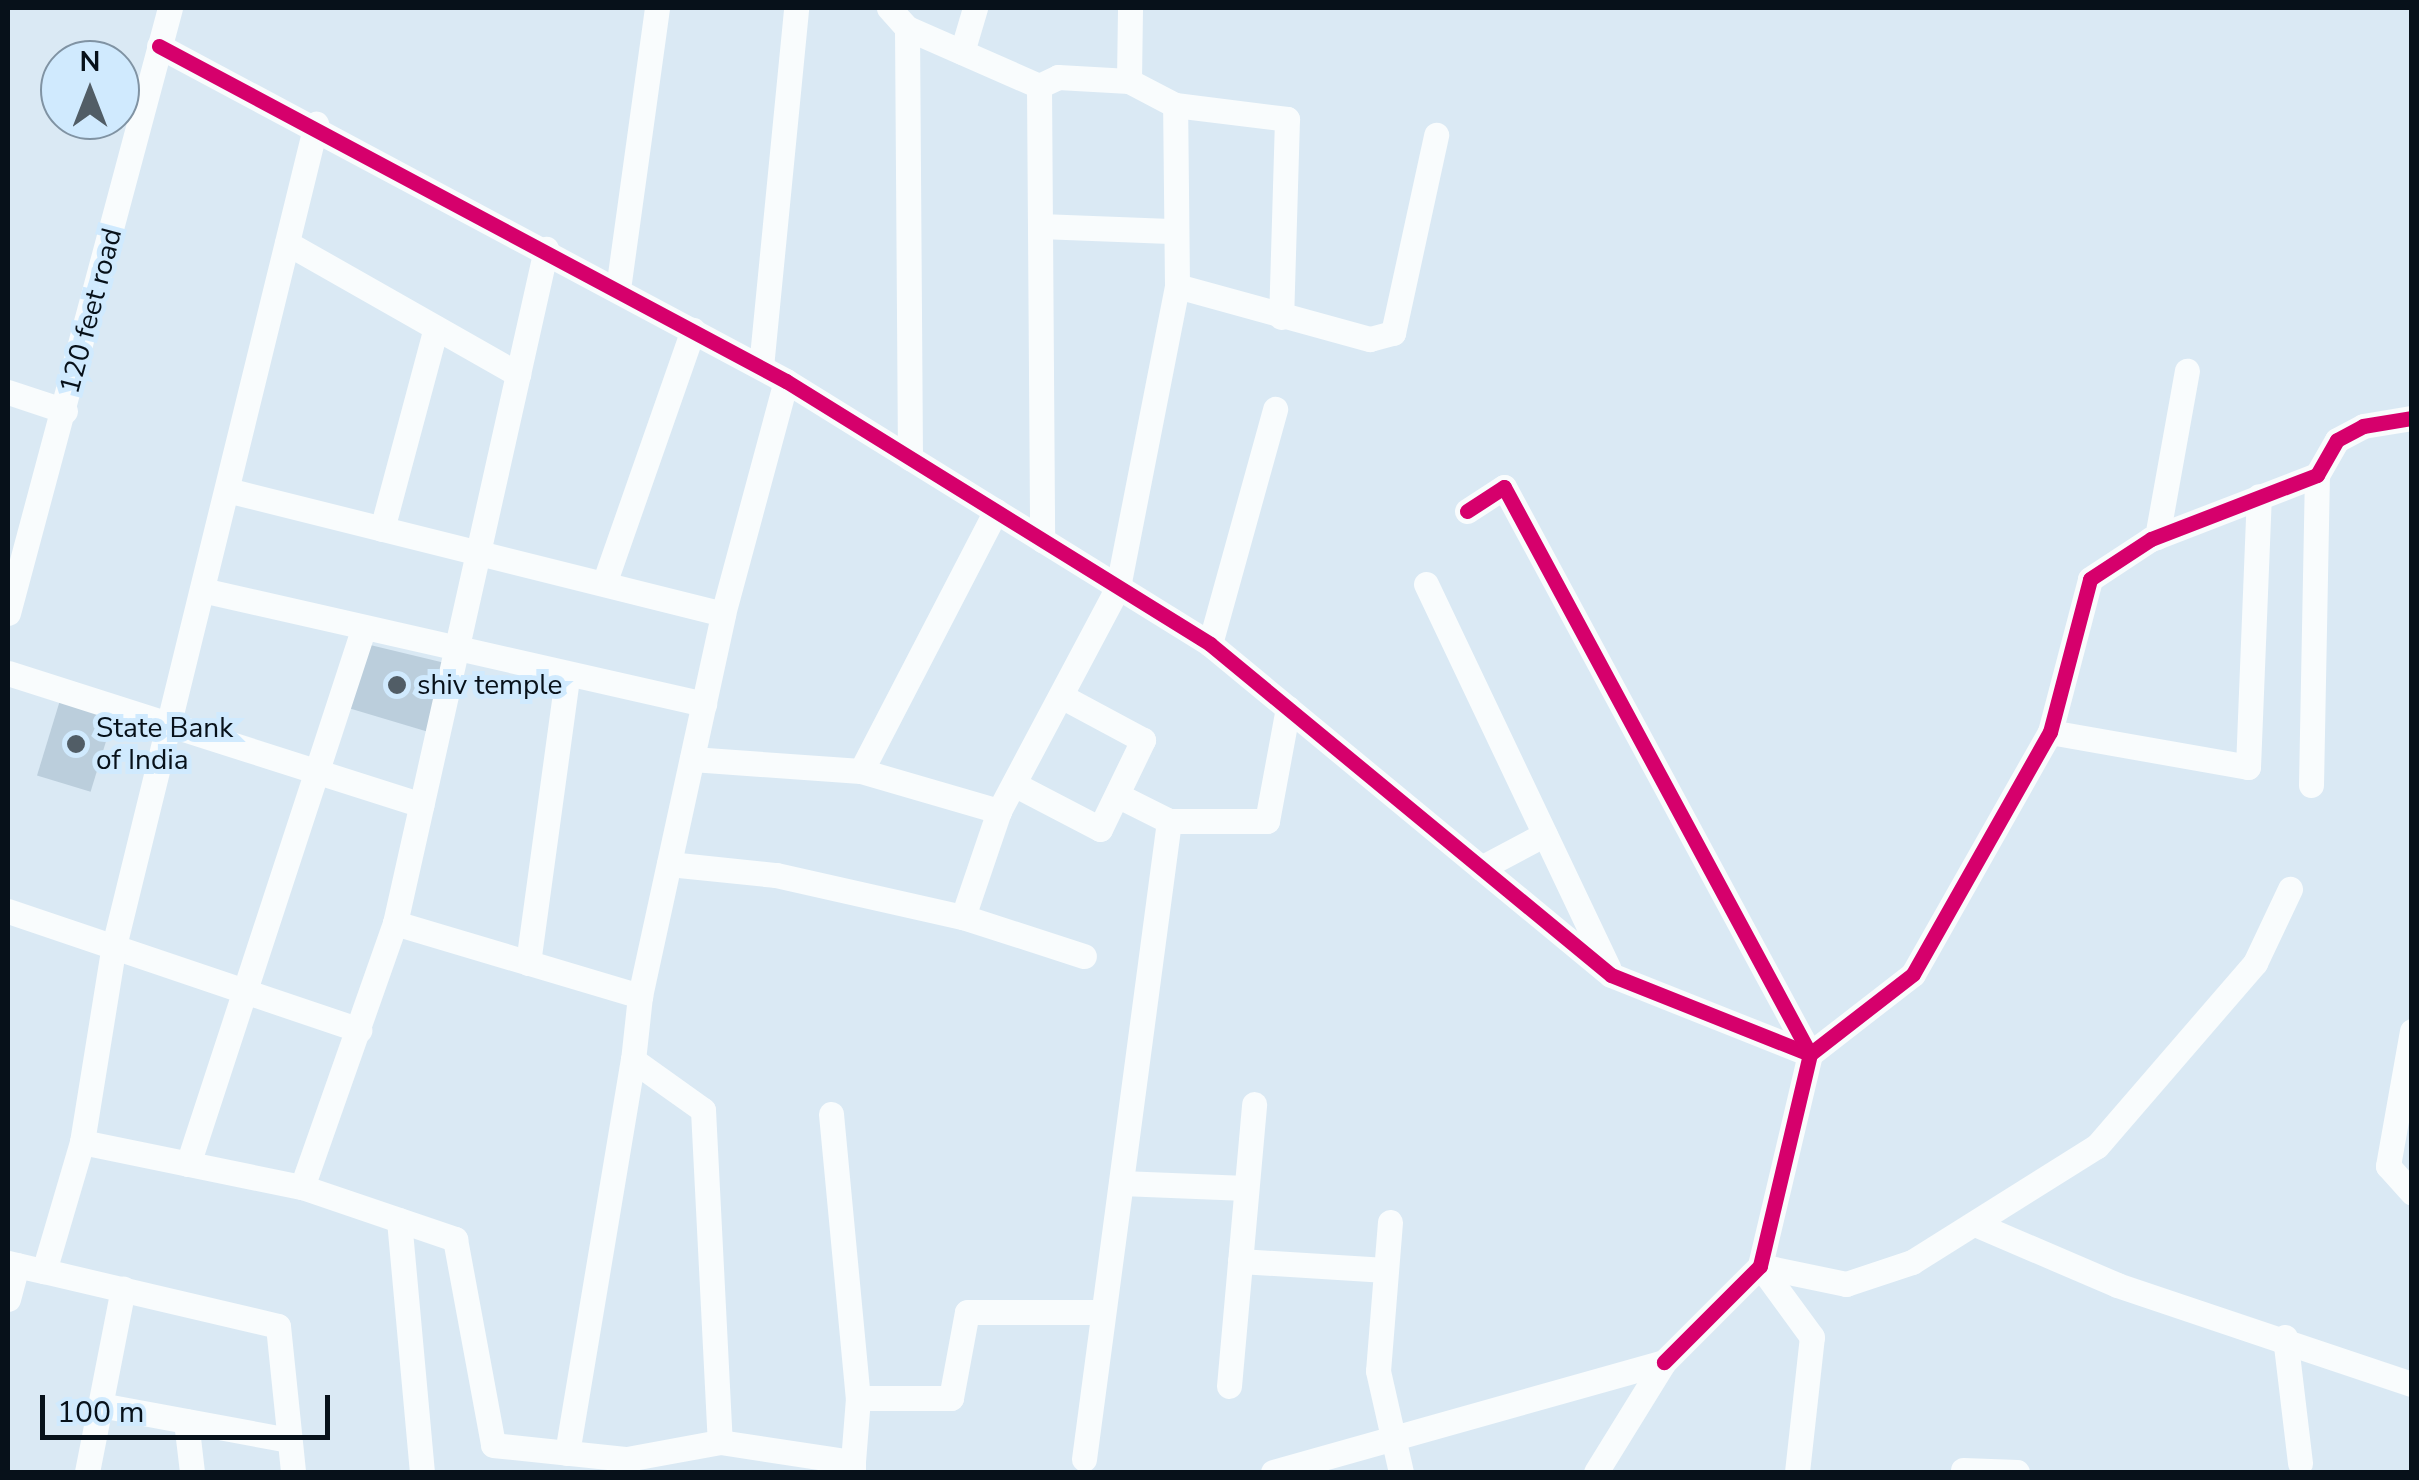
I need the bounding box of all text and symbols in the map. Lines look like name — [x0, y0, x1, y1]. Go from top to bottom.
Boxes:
north arrow — [40, 40, 140, 140]
text: N — [80, 43, 100, 81]
street label: 120 feet road — [53, 225, 129, 397]
place label: shiv temple — [417, 668, 562, 702]
marker: shiv temple — [386, 674, 408, 696]
place label: State Bank of India — [96, 711, 233, 777]
marker: State Bank of India — [65, 733, 87, 755]
scale bar — [45, 1375, 335, 1437]
text: 100 m — [57, 1392, 144, 1433]

